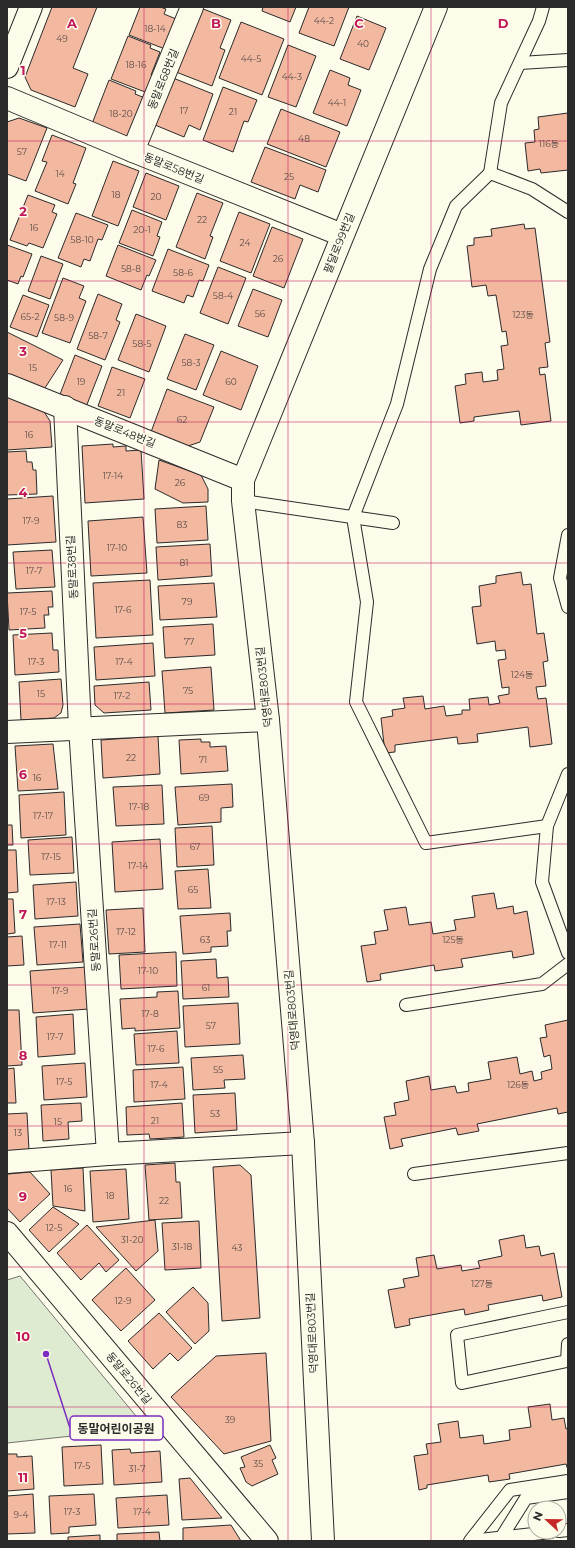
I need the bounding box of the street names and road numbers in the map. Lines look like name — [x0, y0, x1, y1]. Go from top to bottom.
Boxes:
street label: 동말로68번길 — [144, 47, 182, 111]
street label: 동말로58번길 — [142, 150, 206, 186]
street label: 팔달로99번길 — [321, 211, 357, 275]
street label: 동말로48번길 — [92, 413, 158, 451]
street label: 동말로38번길 — [63, 535, 81, 599]
street label: 덕영대로803번길 — [253, 646, 275, 728]
street label: 동말로26번길 — [85, 908, 103, 972]
street label: 덕영대로803번길 — [281, 969, 303, 1051]
street label: 덕영대로803번길 — [303, 1292, 321, 1374]
street label: 동말로26번길 — [103, 1349, 155, 1407]

